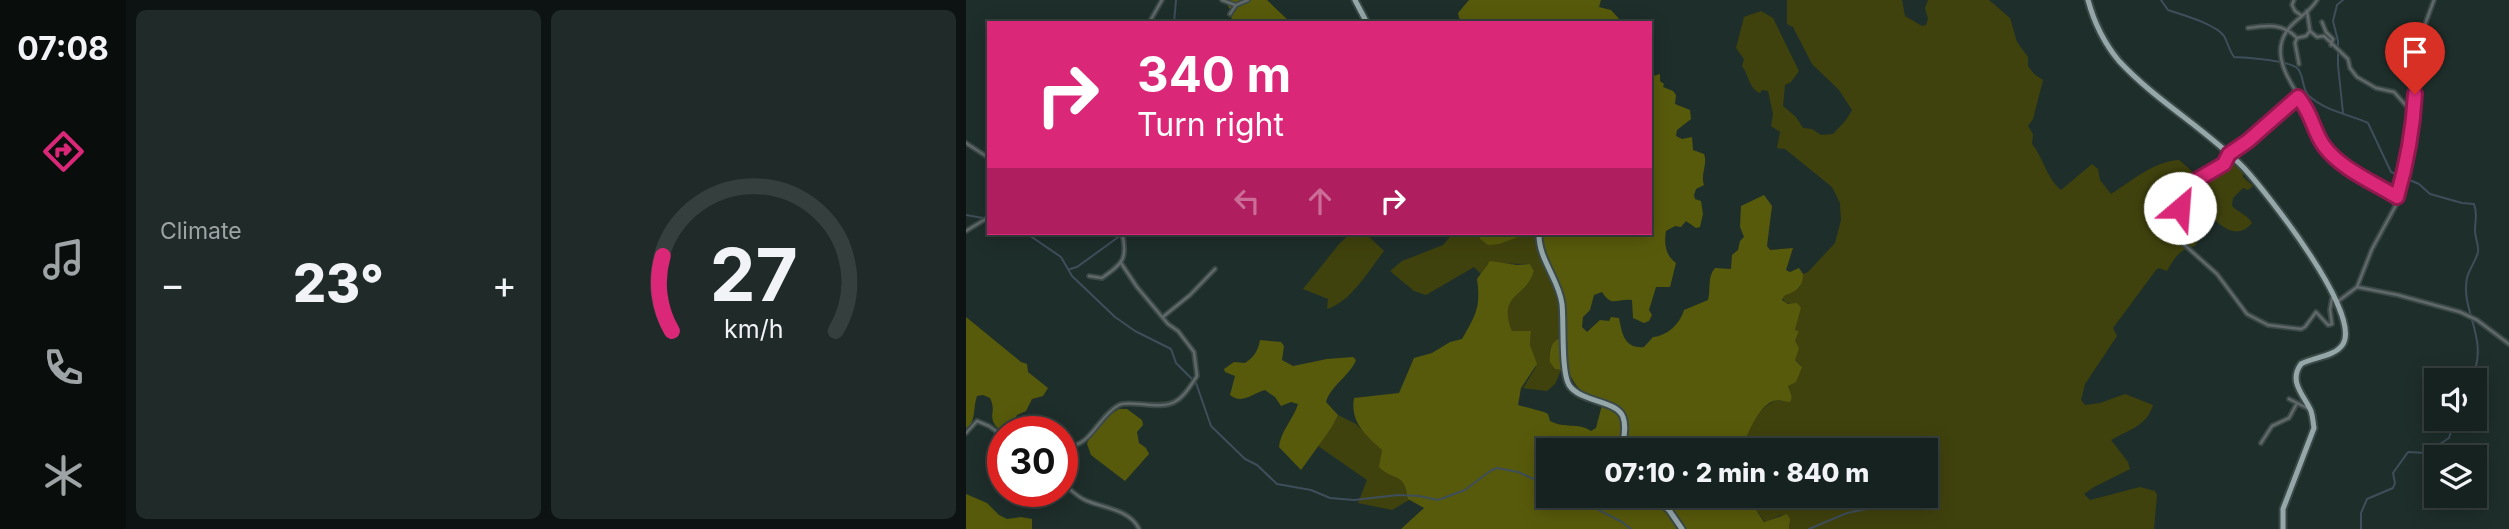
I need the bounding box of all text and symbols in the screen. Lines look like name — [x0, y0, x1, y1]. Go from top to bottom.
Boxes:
pin — [2385, 22, 2445, 94]
text: 07:08 — [17, 29, 109, 68]
icon: arrive — [2396, 33, 2434, 71]
text: 340 m — [1137, 45, 1291, 104]
icon: right — [1022, 49, 1113, 140]
text: Turn right — [1137, 105, 1284, 144]
icon: directions — [39, 127, 88, 176]
position arrow — [2143, 171, 2217, 245]
icon: left — [1228, 182, 1266, 220]
icon: ahead — [1301, 182, 1339, 220]
icon: right — [1374, 182, 1412, 220]
text: Climate — [160, 217, 242, 245]
text: 27 — [709, 230, 798, 319]
icon: music — [39, 235, 88, 284]
text: 23° — [293, 252, 384, 315]
text: − — [160, 261, 185, 307]
text: + — [492, 261, 517, 307]
text: km/h — [724, 313, 783, 343]
icon: phone — [39, 343, 88, 392]
map controls — [2424, 368, 2487, 508]
button: sound — [2424, 368, 2487, 431]
speed limit sign: 30 — [987, 416, 1078, 507]
button: layers — [2424, 445, 2487, 508]
icon: climate — [39, 451, 88, 500]
text: 07:10 · 2 min · 840 m — [1605, 457, 1869, 488]

